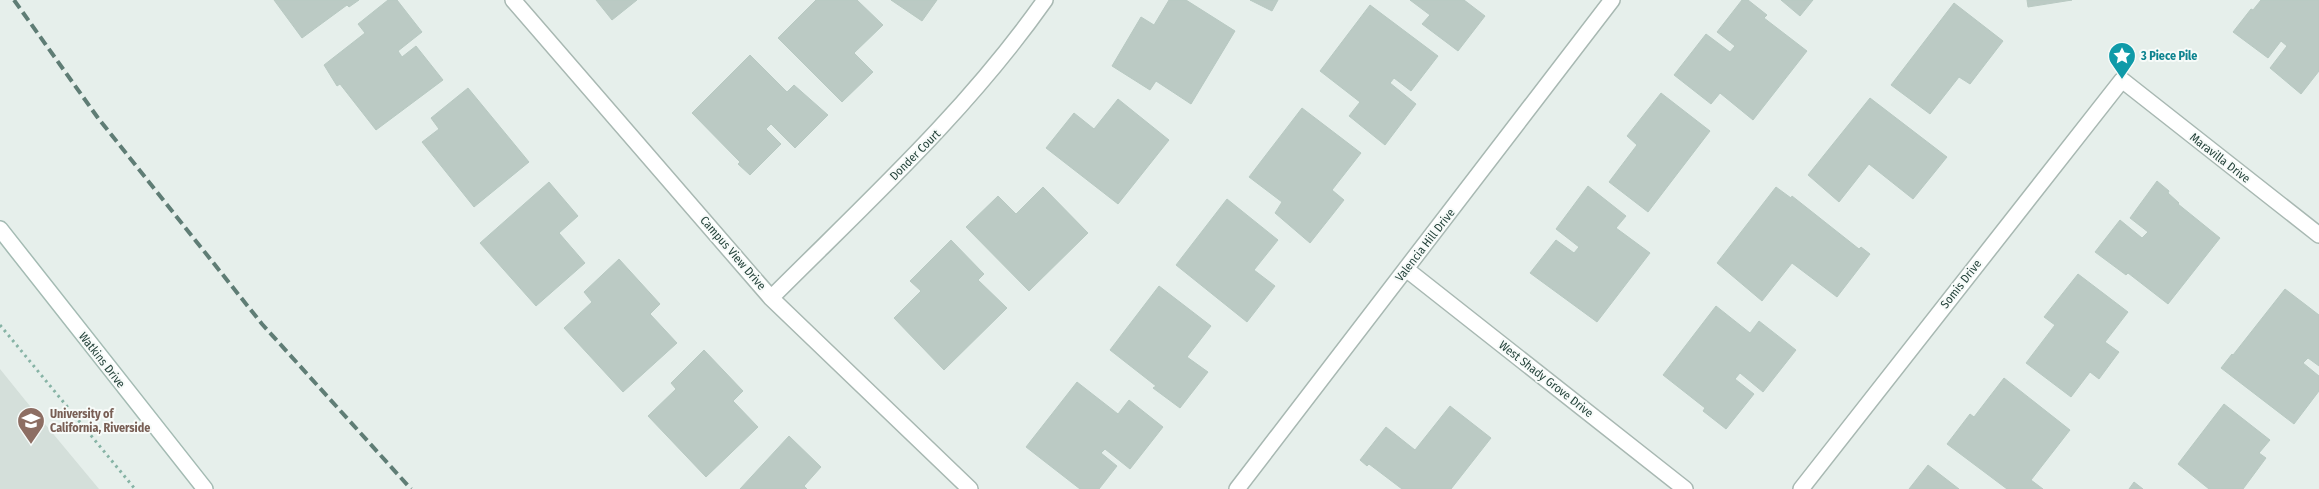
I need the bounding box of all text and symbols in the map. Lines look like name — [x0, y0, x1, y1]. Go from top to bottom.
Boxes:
place icon: 3 Piece Pile — [2107, 41, 2137, 80]
place label: 3 Piece Pile — [2140, 49, 2197, 63]
street label: Donder Court — [887, 127, 943, 183]
street label: Maravilla Drive — [2187, 130, 2253, 186]
street label: Valencia Hill Drive — [1392, 206, 1458, 284]
street label: Campus View Drive — [697, 213, 769, 293]
street label: Somis Drive — [1938, 257, 1984, 311]
street label: Watkins Drive — [76, 329, 128, 391]
street label: West Shady Grove Drive — [1496, 338, 1596, 420]
school or university icon: University of California, Riverside — [16, 406, 46, 445]
place label: University of California, Riverside — [50, 407, 150, 435]

